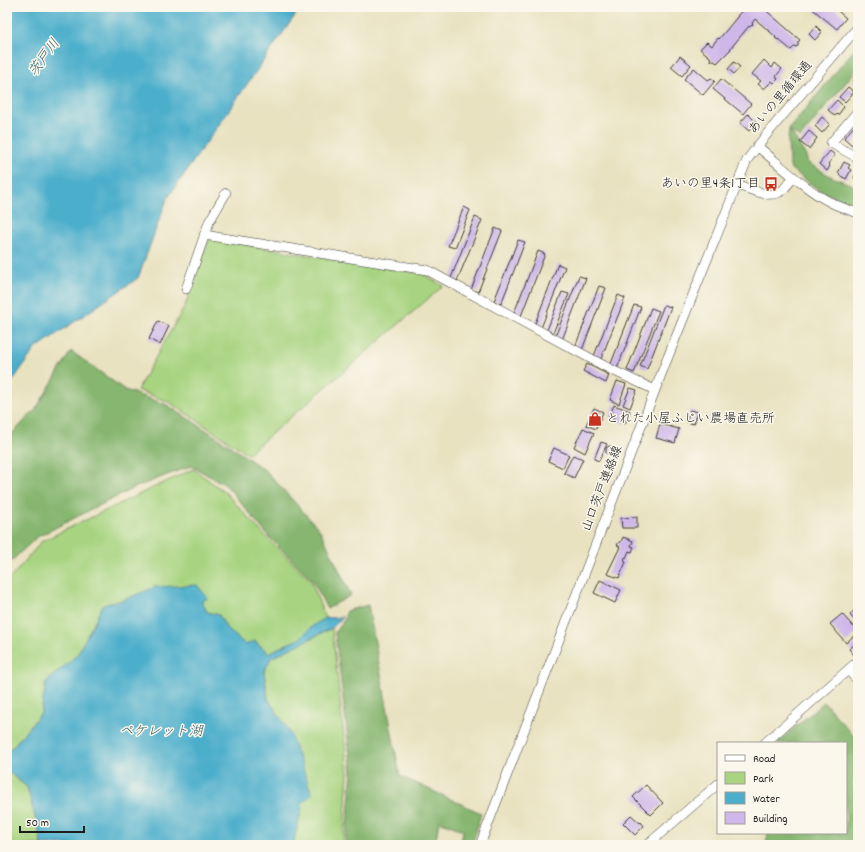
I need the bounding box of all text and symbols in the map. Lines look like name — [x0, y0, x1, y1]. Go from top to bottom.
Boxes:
water label: 茨戸川 — [25, 35, 65, 81]
street label: あいの里循環通 — [744, 57, 818, 139]
place label: あいの里4条1丁目 — [661, 175, 760, 194]
bus stop icon: あいの里4条1丁目 — [763, 176, 779, 192]
place label: とれた小屋ふじい農場直売所 — [606, 410, 775, 429]
shop icon: とれた小屋ふじい農場直売所 — [587, 411, 603, 427]
street label: 山口茨戸連絡線 — [578, 442, 629, 535]
water label: ペケレット湖 — [119, 722, 204, 742]
legend — [717, 742, 847, 834]
text: Road — [753, 751, 775, 768]
text: Park — [753, 771, 774, 788]
text: Water — [753, 791, 780, 808]
scale bar — [20, 808, 84, 834]
text: Building — [753, 811, 788, 828]
text: 50 m — [26, 815, 49, 832]

